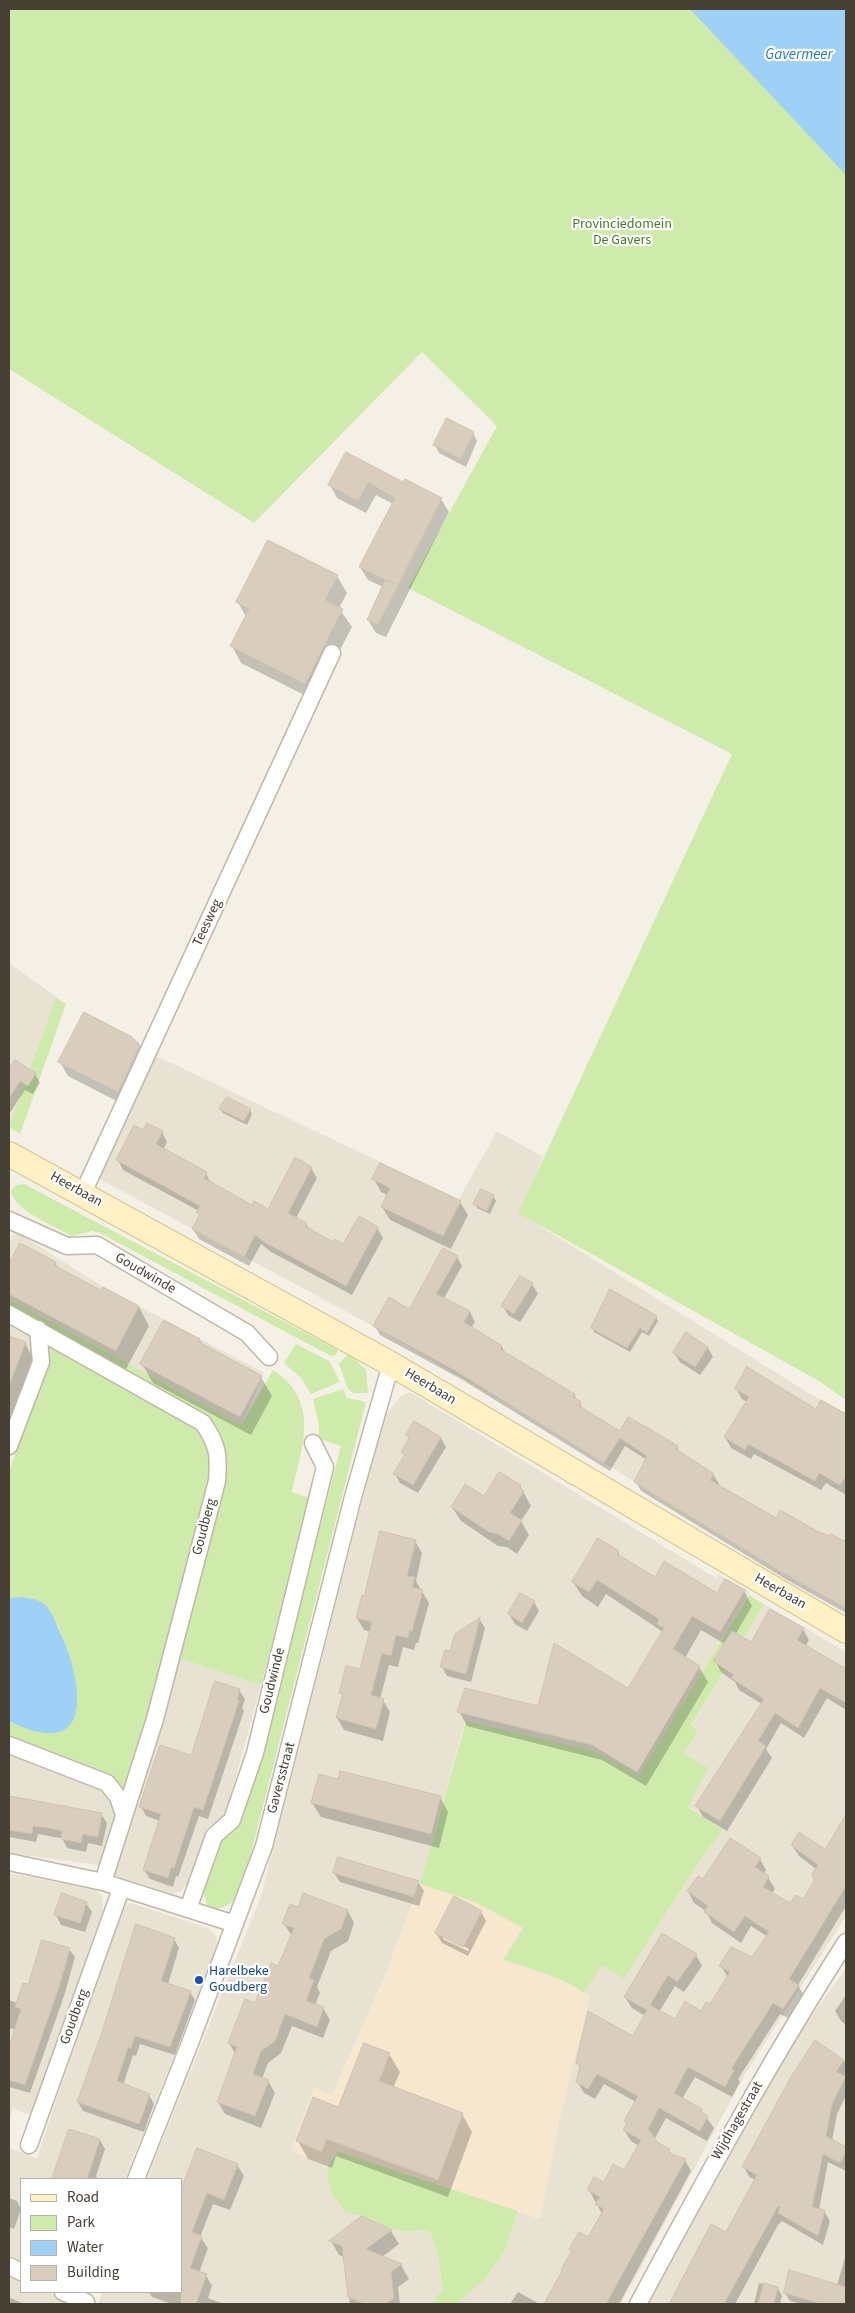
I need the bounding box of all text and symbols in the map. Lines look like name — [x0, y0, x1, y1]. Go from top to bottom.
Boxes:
water label: Gavermeer — [765, 47, 833, 65]
park label: Provinciedomein De Gavers — [572, 217, 672, 250]
street label: Teesweg — [190, 897, 226, 949]
street label: Heerbaan — [47, 1169, 105, 1211]
street label: Goudwinde — [112, 1250, 178, 1298]
street label: Heerbaan — [401, 1365, 459, 1409]
street label: Goudberg — [189, 1497, 221, 1557]
street label: Heerbaan — [751, 1570, 809, 1614]
street label: Goudwinde — [257, 1646, 289, 1716]
street label: Gaversstraat — [264, 1740, 300, 1816]
place label: Harelbeke Goudberg — [209, 1964, 269, 1996]
marker: Harelbeke Goudberg — [193, 1974, 205, 1986]
street label: Goudberg — [57, 1987, 93, 2047]
street label: Wijdhagestraat — [709, 2079, 767, 2163]
legend — [20, 2178, 182, 2293]
text: Road — [67, 2187, 99, 2208]
text: Park — [67, 2212, 95, 2233]
text: Water — [67, 2237, 103, 2258]
text: Building — [67, 2262, 119, 2283]

